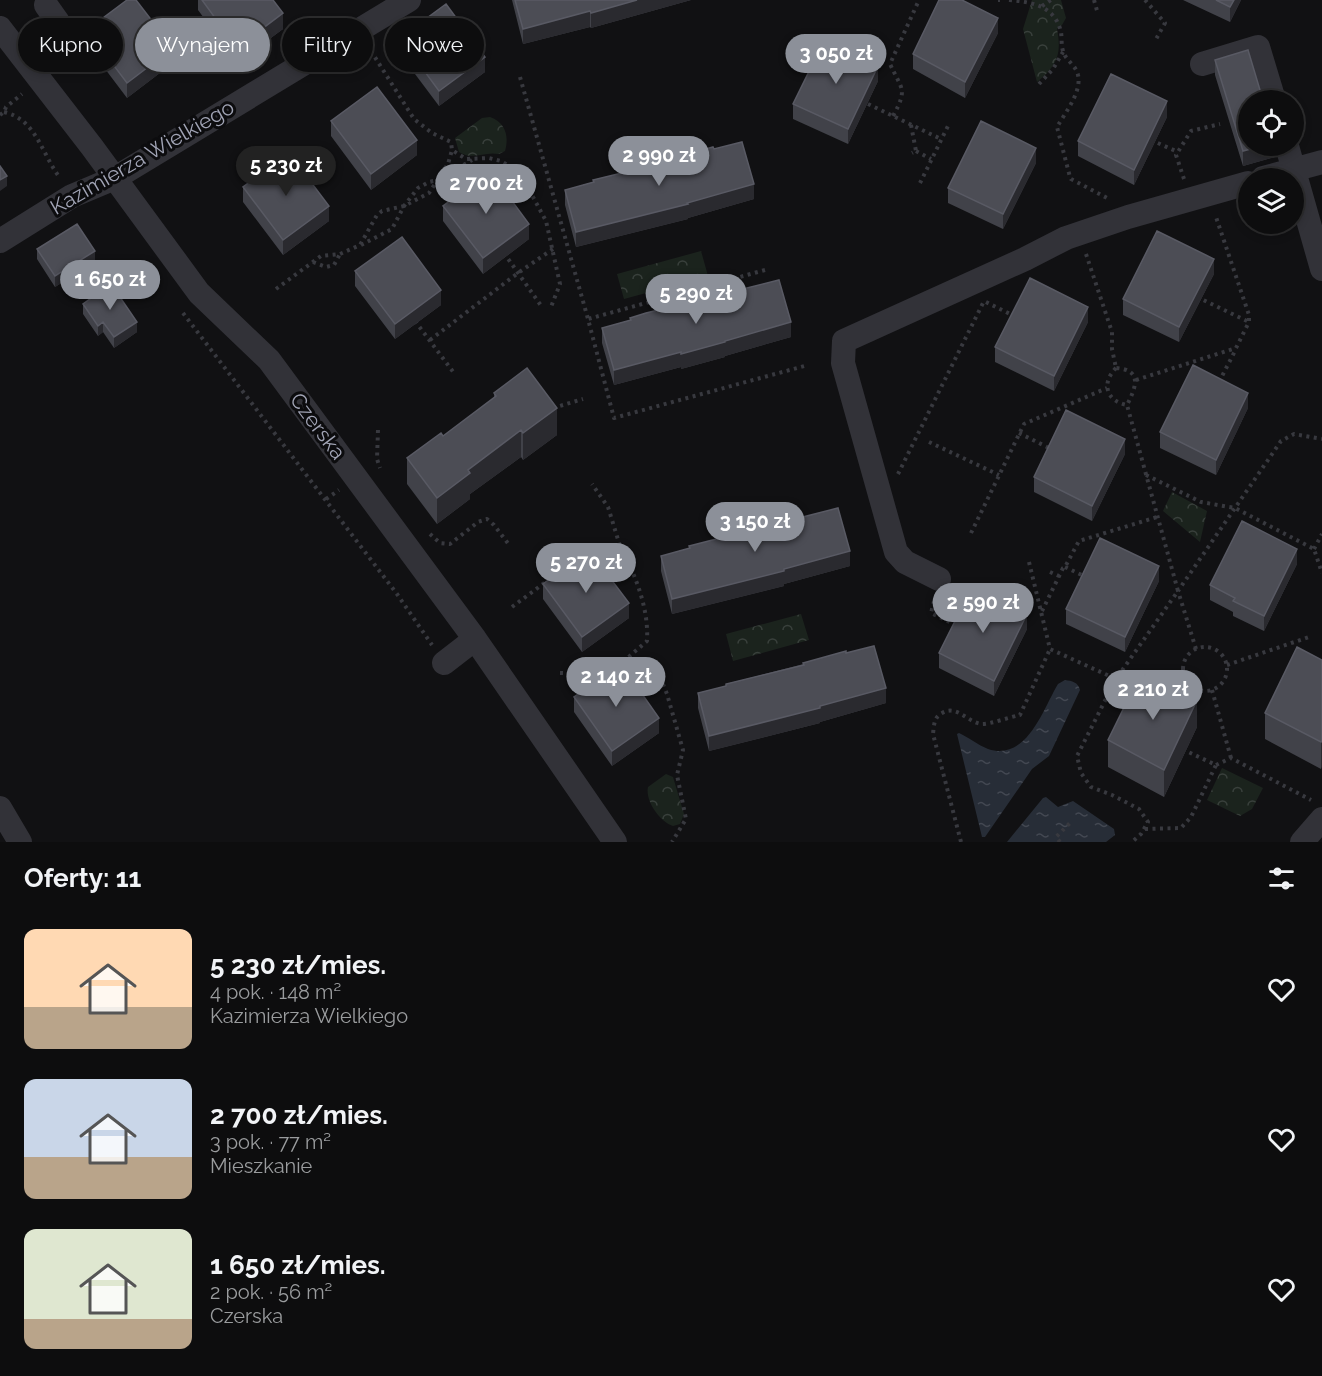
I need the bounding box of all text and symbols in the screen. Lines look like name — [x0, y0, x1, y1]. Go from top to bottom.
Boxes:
chip: Kupno — [18, 18, 123, 72]
chip: Wynajem — [135, 18, 270, 72]
chip: Filtry — [282, 18, 373, 72]
chip: Nowe — [385, 18, 484, 72]
pin: 3 050 zł — [774, 34, 898, 85]
text: 3 050 zł — [799, 41, 873, 65]
map controls — [1238, 90, 1304, 234]
button: locate — [1238, 90, 1304, 156]
street label: Kazimierza Wielkiego — [46, 94, 238, 220]
pin: 2 990 zł — [597, 136, 721, 187]
text: 2 990 zł — [622, 143, 696, 167]
pin: 5 230 zł — [224, 146, 348, 197]
text: 5 230 zł — [250, 153, 322, 177]
pin: 2 700 zł — [424, 164, 548, 215]
button: layers — [1238, 168, 1304, 234]
text: 2 700 zł — [449, 171, 523, 195]
pin: 1 650 zł — [48, 260, 172, 311]
text: 1 650 zł — [74, 267, 146, 291]
pin: 5 290 zł — [634, 274, 758, 325]
text: 5 290 zł — [660, 281, 732, 305]
street label: Czerska — [285, 388, 351, 464]
pin: 3 150 zł — [693, 502, 817, 553]
text: 3 150 zł — [720, 509, 790, 533]
pin: 5 270 zł — [524, 543, 648, 594]
text: 5 270 zł — [550, 550, 622, 574]
pin: 2 590 zł — [921, 583, 1045, 634]
text: 2 590 zł — [947, 590, 1019, 614]
pin: 2 140 zł — [554, 657, 678, 708]
text: 2 140 zł — [580, 664, 652, 688]
pin: 2 210 zł — [1091, 670, 1215, 721]
text: 2 210 zł — [1117, 677, 1189, 701]
icon: filters — [1265, 862, 1298, 895]
text: Oferty: 11 — [24, 863, 141, 893]
text: 5 230 zł/mies. — [210, 950, 386, 980]
icon: home — [72, 953, 144, 1025]
icon: heart — [1265, 973, 1298, 1006]
text: 4 pok. · 148 m² — [210, 980, 341, 1004]
text: Kazimierza Wielkiego — [210, 1004, 408, 1028]
text: 2 700 zł/mies. — [210, 1100, 388, 1130]
icon: home — [72, 1103, 144, 1175]
icon: heart — [1265, 1123, 1298, 1156]
text: 3 pok. · 77 m² — [210, 1130, 331, 1154]
text: Mieszkanie — [210, 1154, 312, 1178]
text: 1 650 zł/mies. — [210, 1250, 386, 1280]
icon: home — [72, 1253, 144, 1325]
icon: heart — [1265, 1273, 1298, 1306]
text: 2 pok. · 56 m² — [210, 1280, 332, 1304]
text: Czerska — [210, 1304, 283, 1328]

